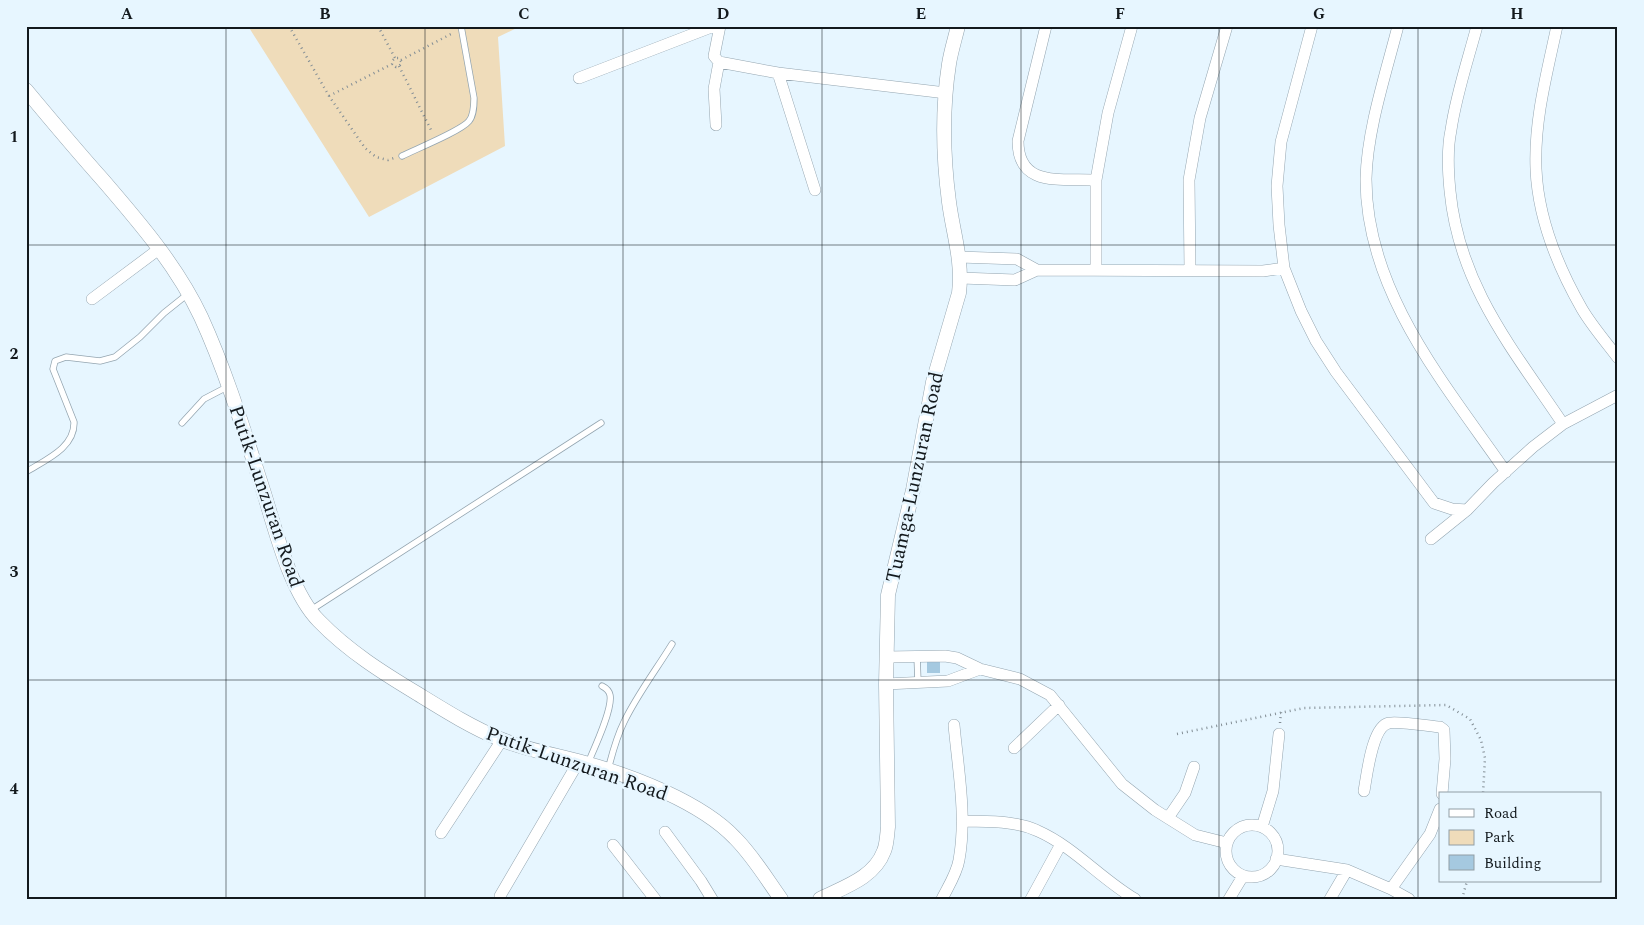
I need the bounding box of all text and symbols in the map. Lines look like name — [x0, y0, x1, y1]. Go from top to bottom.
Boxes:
text: A — [121, 2, 134, 26]
text: B — [319, 2, 331, 26]
text: C — [518, 2, 530, 26]
text: D — [717, 2, 730, 26]
text: E — [916, 2, 926, 26]
text: F — [1115, 2, 1125, 26]
text: G — [1313, 2, 1325, 26]
text: H — [1510, 2, 1524, 26]
text: 1 — [10, 125, 18, 149]
text: 2 — [10, 342, 19, 366]
street label: Tuamga-Lunzuran Road — [878, 369, 952, 585]
street label: Putik-Lunzuran Road — [221, 401, 311, 592]
text: 3 — [10, 560, 19, 584]
street label: Putik-Lunzuran Road — [481, 719, 672, 809]
text: 4 — [10, 777, 19, 801]
legend — [1439, 792, 1602, 882]
text: Road — [1484, 802, 1518, 825]
text: Park — [1484, 826, 1515, 849]
text: Building — [1484, 852, 1541, 875]

